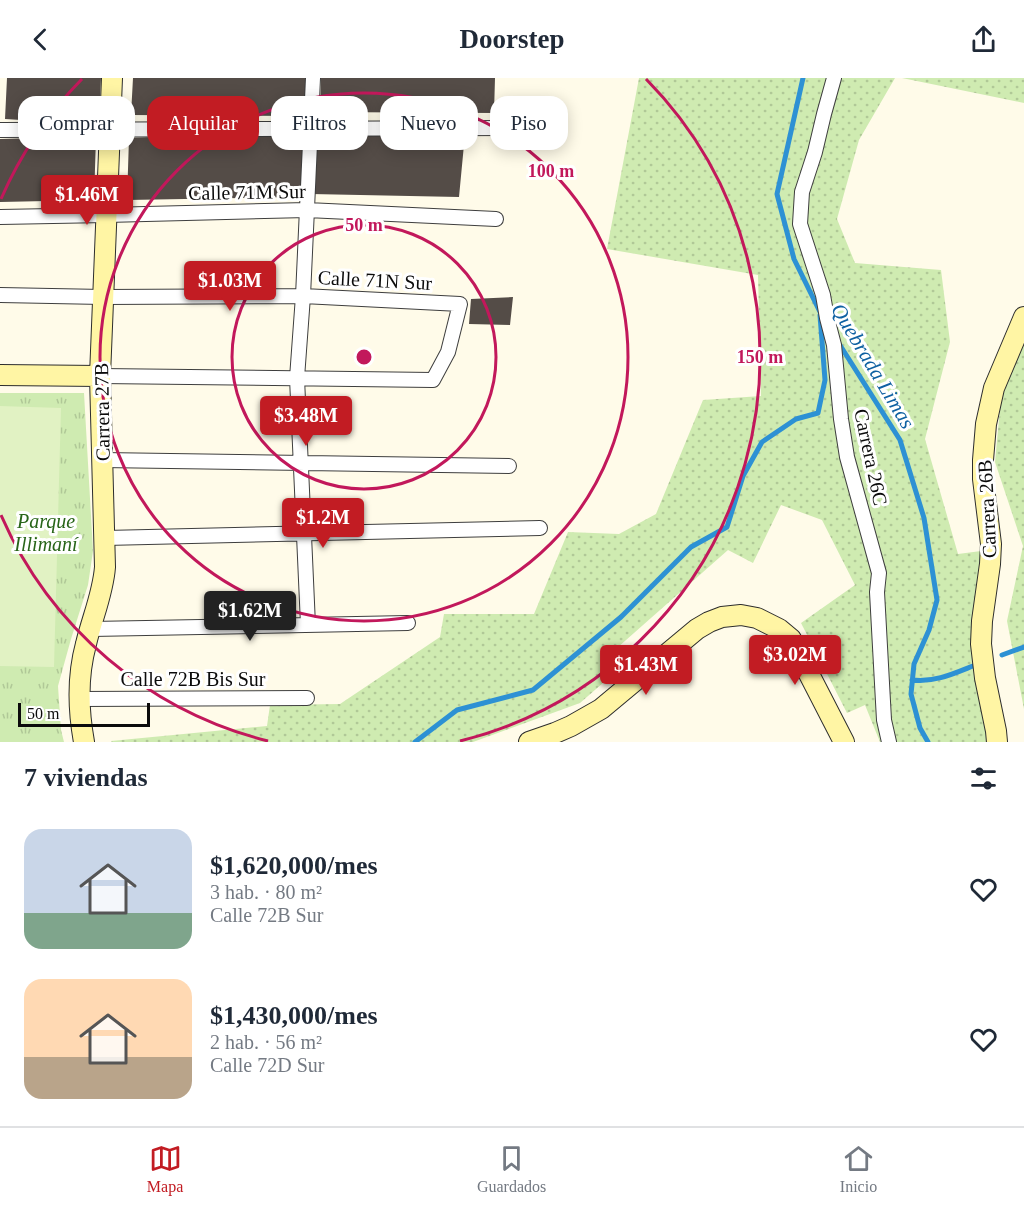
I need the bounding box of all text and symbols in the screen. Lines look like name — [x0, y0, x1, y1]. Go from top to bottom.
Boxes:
icon: back — [24, 23, 57, 56]
icon: share — [967, 23, 1000, 56]
text: Doorstep — [460, 24, 564, 54]
chip: Comprar — [18, 96, 135, 150]
chip: Alquilar — [147, 96, 259, 150]
chip: Filtros — [271, 96, 368, 150]
chip: Nuevo — [380, 96, 478, 150]
chip: Piso — [490, 96, 568, 150]
text: 100 m — [528, 161, 574, 181]
pin: $1.46M — [38, 175, 136, 226]
street label: Calle 71M Sur — [188, 180, 306, 204]
text: $1.46M — [55, 183, 119, 205]
text: 50 m — [345, 215, 383, 235]
pin: $1.03M — [181, 261, 279, 312]
street label: Calle 71N Sur — [317, 266, 433, 294]
text: $1.03M — [198, 269, 262, 291]
water label: Quebrada Limas — [826, 299, 920, 433]
centre of rings — [354, 347, 374, 367]
text: 150 m — [737, 347, 783, 367]
street label: Carrera 27B — [90, 363, 114, 461]
pin: $3.48M — [257, 396, 355, 447]
text: $3.48M — [274, 404, 338, 426]
street label: Carrera 26C — [850, 407, 892, 507]
street label: Carrera 26B — [973, 459, 1001, 559]
pin: $1.2M — [281, 498, 365, 549]
text: $1.2M — [296, 506, 350, 528]
park label: Parque Illimaní — [13, 510, 80, 555]
pin: $1.62M — [201, 591, 299, 642]
text: $1.62M — [218, 599, 282, 621]
pin: $3.02M — [746, 635, 844, 686]
text: $3.02M — [763, 643, 827, 665]
pin: $1.43M — [597, 645, 695, 696]
text: $1.43M — [614, 653, 678, 675]
street label: Calle 72B Bis Sur — [120, 668, 266, 690]
scale bar — [18, 700, 150, 728]
text: 50 m — [27, 705, 59, 722]
icon: filters — [967, 762, 1000, 795]
text: 7 viviendas — [24, 763, 148, 792]
text: $1,620,000/mes — [210, 851, 378, 880]
icon: home — [72, 853, 144, 925]
icon: heart — [967, 873, 1000, 906]
text: 3 hab. · 80 m² — [210, 881, 322, 903]
text: Calle 72B Sur — [210, 904, 323, 926]
text: $1,430,000/mes — [210, 1001, 378, 1030]
icon: home — [72, 1003, 144, 1075]
icon: heart — [967, 1023, 1000, 1056]
text: 2 hab. · 56 m² — [210, 1031, 322, 1053]
text: Calle 72D Sur — [210, 1054, 324, 1076]
tab: Mapa — [147, 1142, 183, 1196]
tab: Guardados — [477, 1142, 546, 1196]
tab: Inicio — [840, 1142, 877, 1196]

